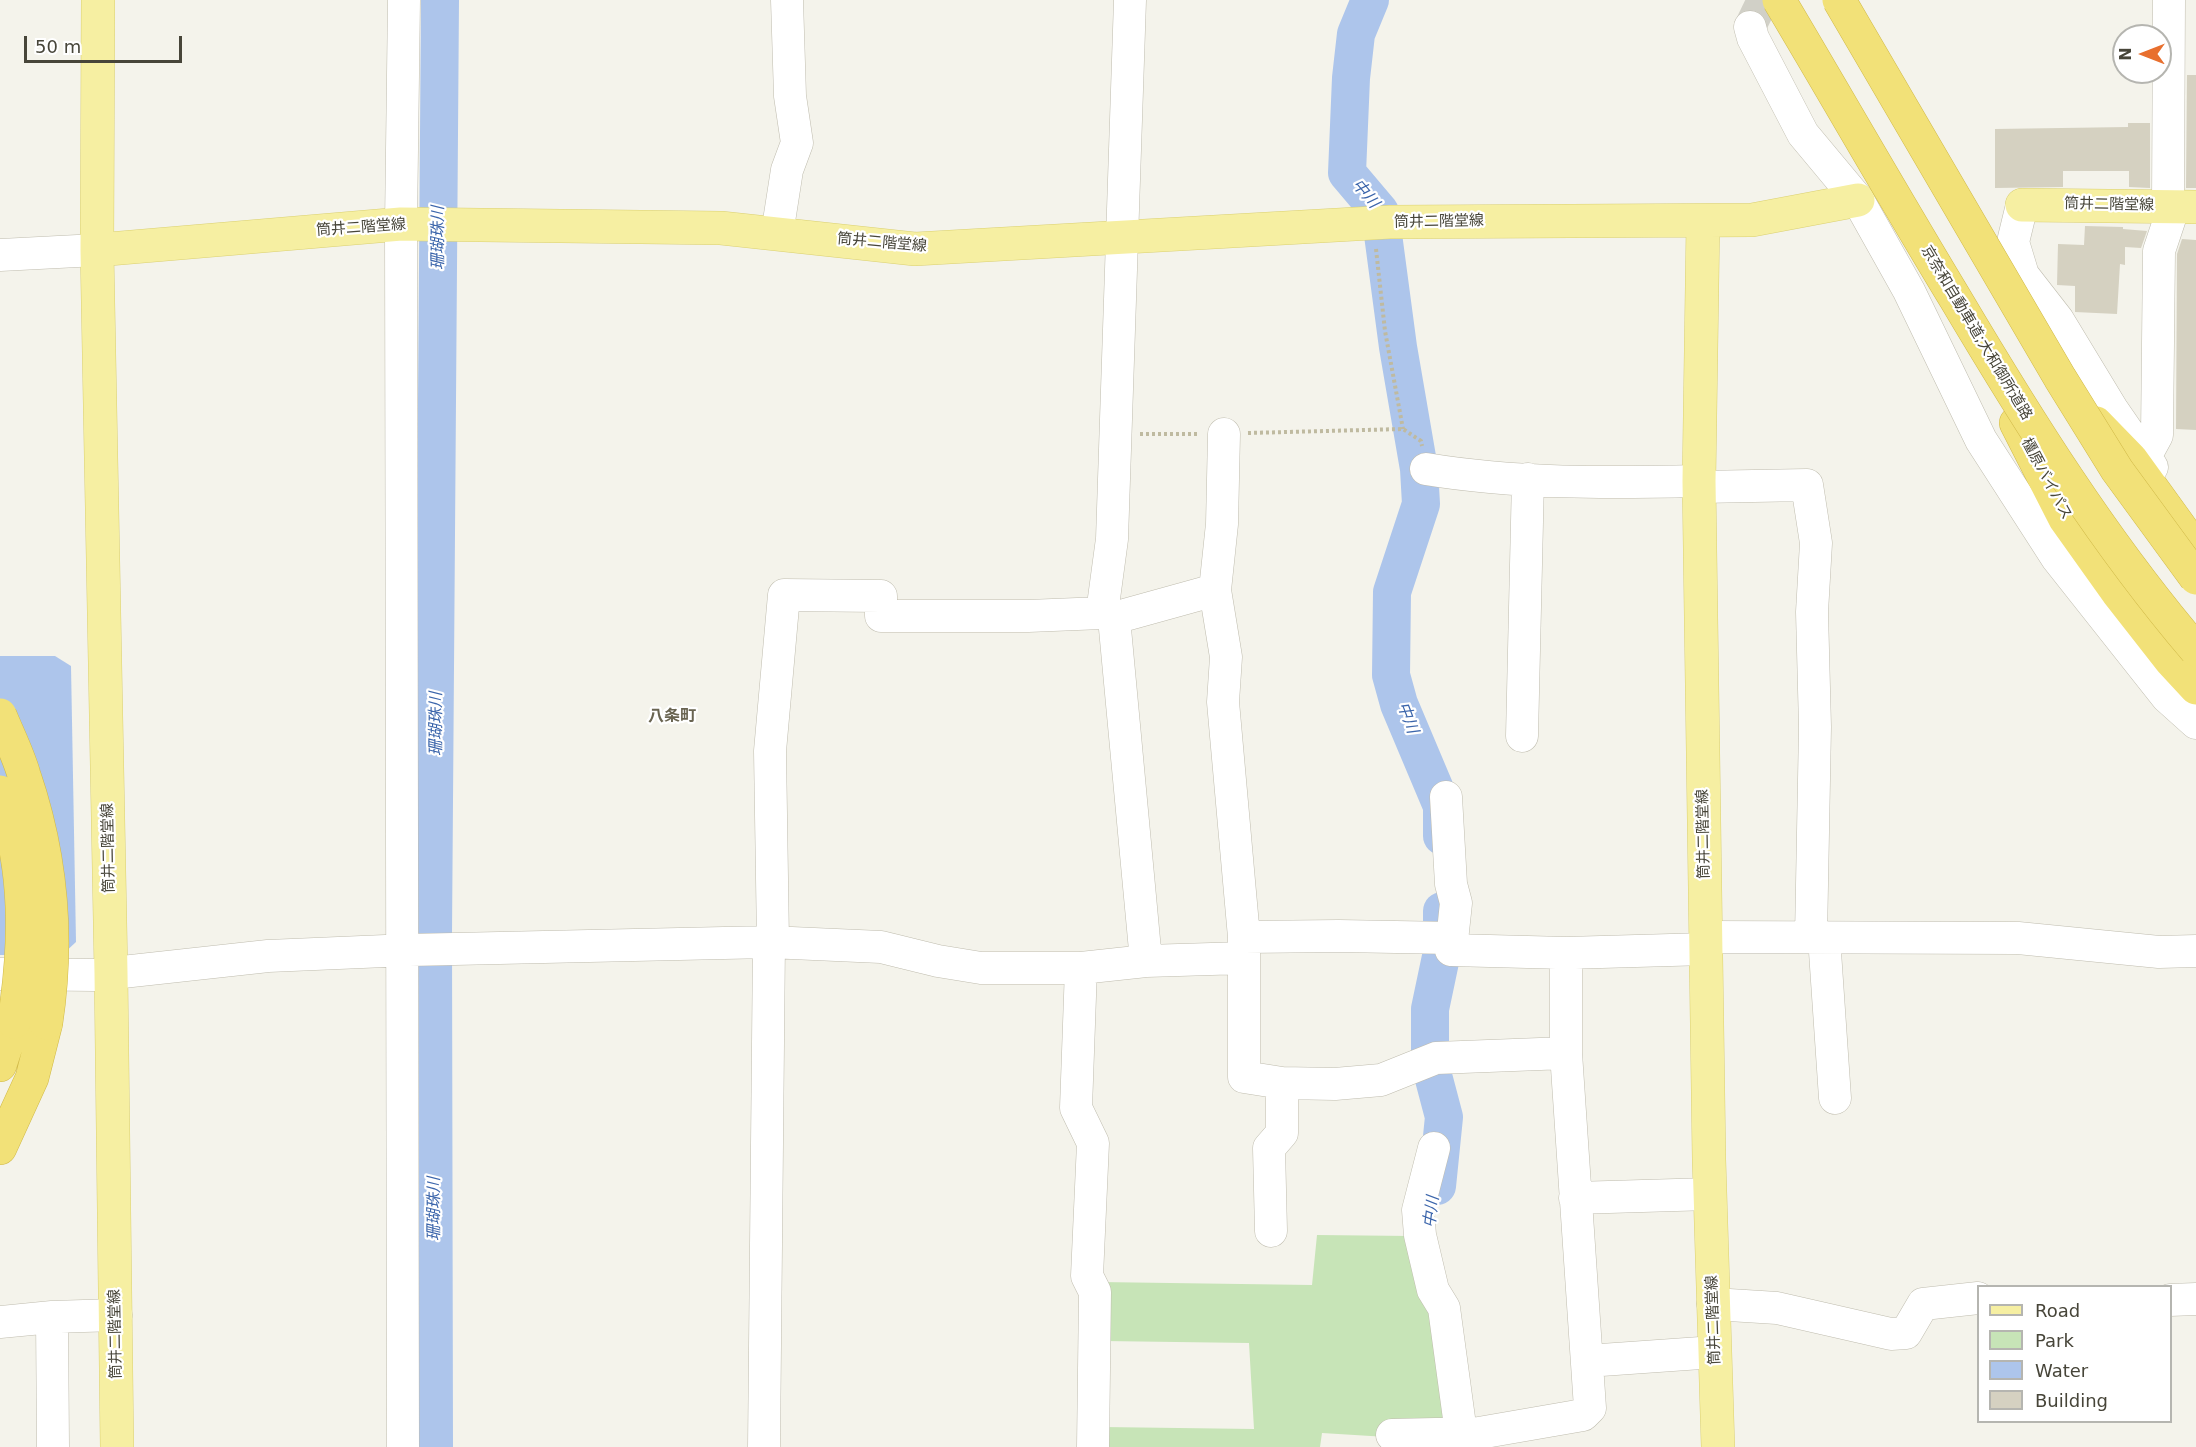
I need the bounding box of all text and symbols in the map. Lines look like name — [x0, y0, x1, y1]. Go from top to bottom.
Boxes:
scale bar — [27, 24, 184, 62]
north arrow — [2112, 24, 2172, 84]
text: 50 m — [35, 36, 81, 57]
text: N — [2116, 47, 2135, 61]
water label: 中川 — [1347, 176, 1383, 212]
street label: 筒井二階堂線 — [2064, 195, 2154, 215]
water label: 珊瑚珠川 — [429, 206, 449, 270]
street label: 筒井二階堂線 — [1394, 212, 1484, 232]
street label: 筒井二階堂線 — [315, 216, 407, 240]
street label: 筒井二階堂線 — [836, 230, 928, 256]
street label: 京奈和自動車道;大和御所道路 — [1917, 243, 2035, 423]
street label: 橿原バイパス — [2017, 435, 2075, 523]
water label: 珊瑚珠川 — [427, 692, 447, 756]
water label: 中川 — [1392, 700, 1422, 736]
district label: 八条町 — [648, 707, 696, 727]
street label: 筒井二階堂線 — [1694, 789, 1714, 879]
street label: 筒井二階堂線 — [99, 803, 119, 893]
water label: 珊瑚珠川 — [425, 1177, 445, 1241]
water label: 中川 — [1421, 1195, 1443, 1229]
street label: 筒井二階堂線 — [1703, 1275, 1725, 1365]
legend — [1977, 1285, 2172, 1423]
street label: 筒井二階堂線 — [106, 1289, 126, 1379]
text: Road — [2035, 1300, 2080, 1321]
text: Park — [2035, 1330, 2074, 1351]
text: Water — [2035, 1360, 2088, 1381]
text: Building — [2035, 1390, 2108, 1411]

